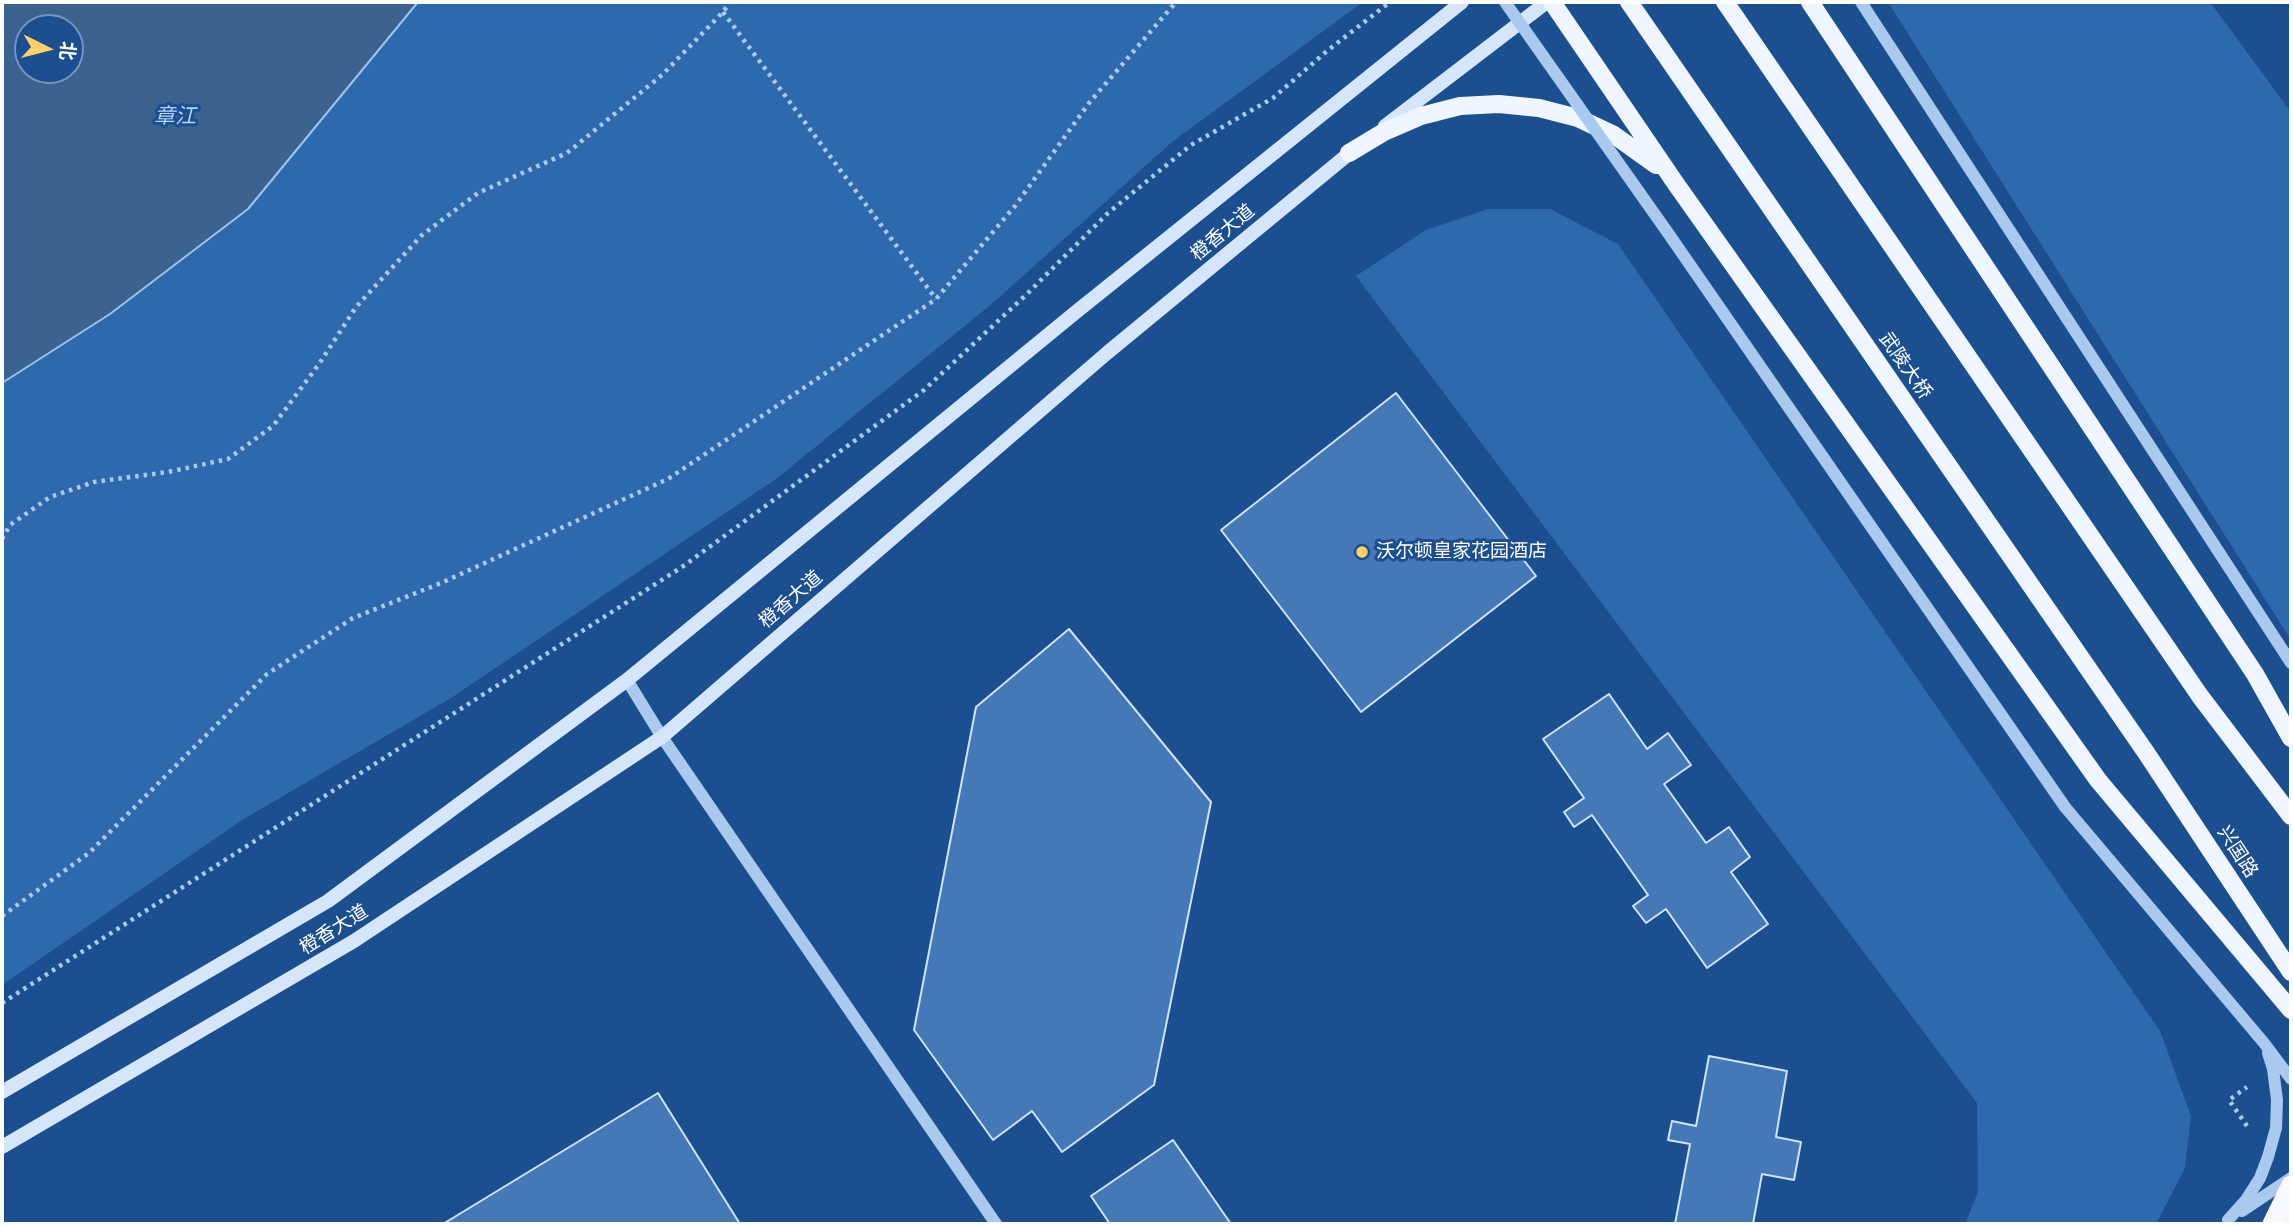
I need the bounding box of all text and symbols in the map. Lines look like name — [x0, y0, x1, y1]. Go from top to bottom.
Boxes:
north arrow — [14, 14, 84, 84]
text: 北 — [54, 40, 82, 62]
water label: 章江 — [154, 104, 196, 130]
street label: 橙香大道 — [1187, 200, 1259, 266]
street label: 武陵大桥 — [1874, 328, 1936, 404]
place label: 沃尔顿皇家花园酒店 — [1376, 541, 1547, 563]
marker: 沃尔顿皇家花园酒店 — [1354, 544, 1370, 560]
street label: 橙香大道 — [755, 566, 827, 634]
street label: 兴国路 — [2212, 822, 2262, 882]
street label: 橙香大道 — [296, 900, 372, 960]

